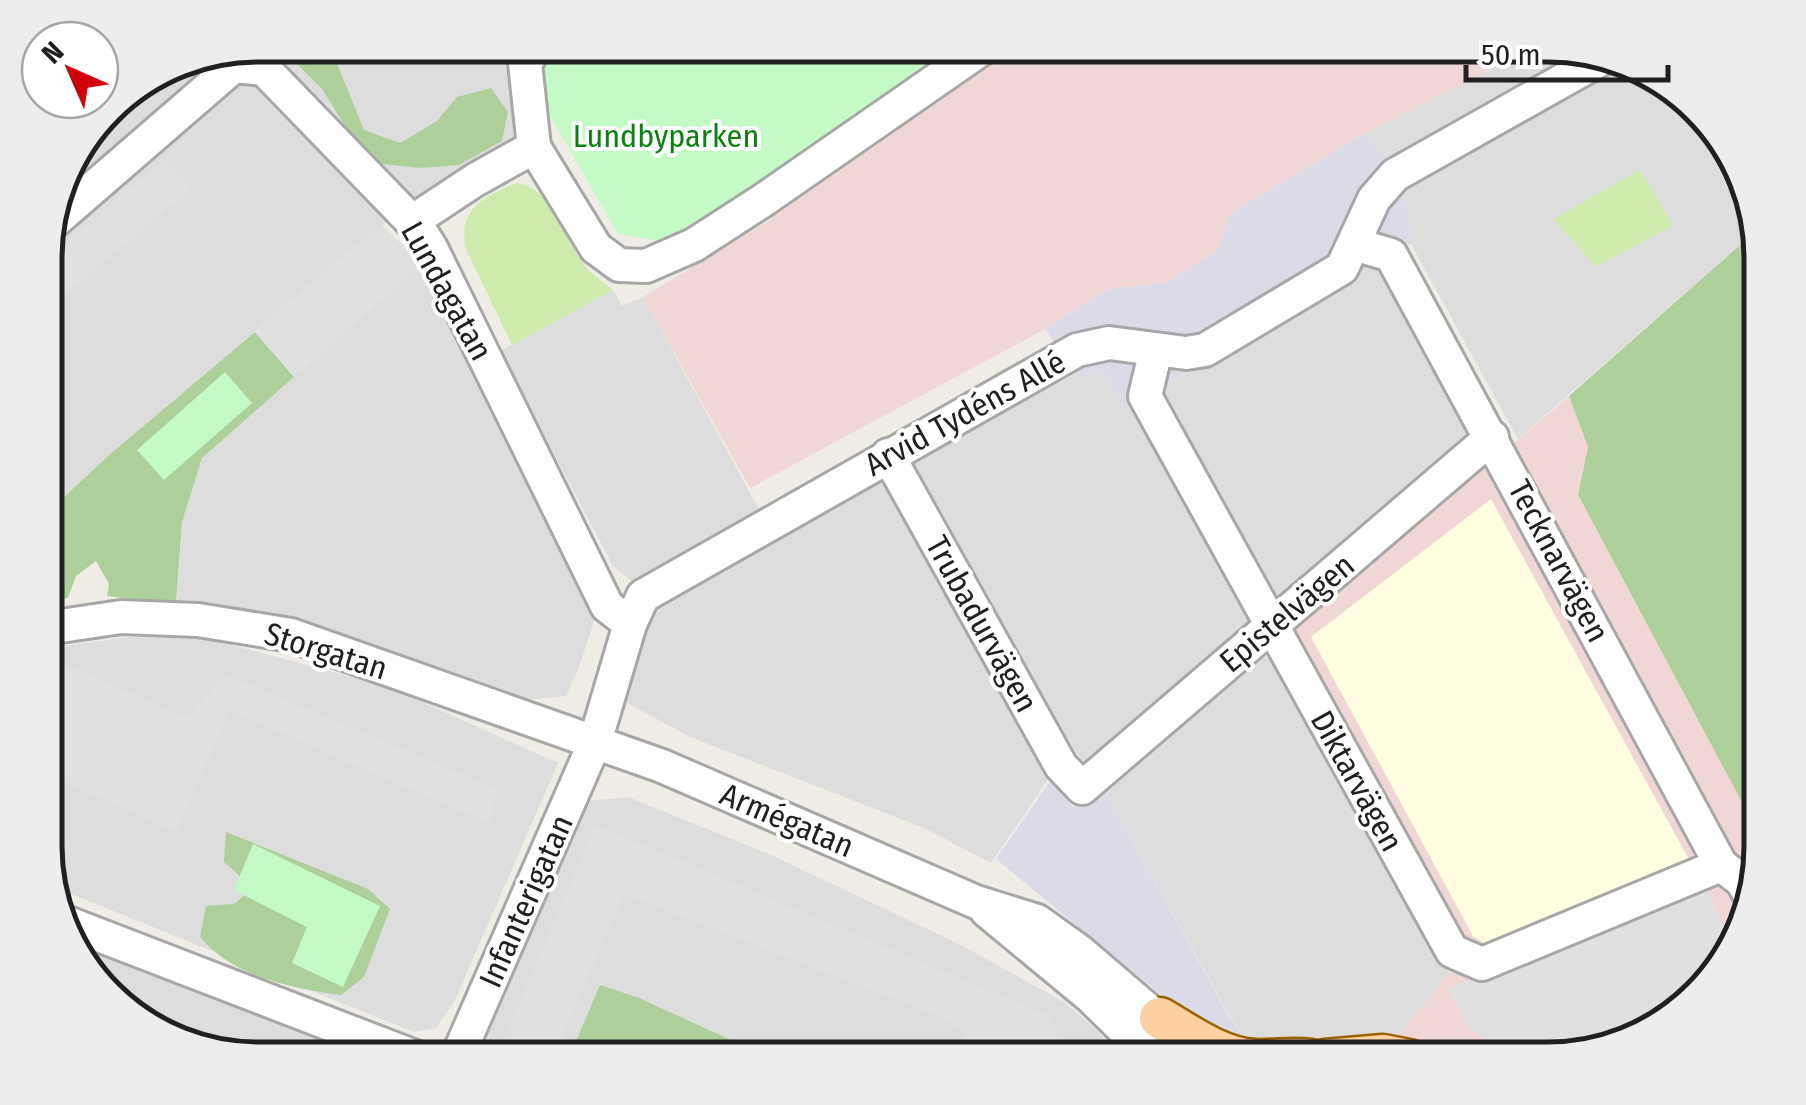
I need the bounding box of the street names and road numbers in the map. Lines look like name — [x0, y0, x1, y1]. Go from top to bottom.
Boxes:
street label: Lundagatan — [393, 215, 501, 367]
street label: Arvid Tydéns Allé — [858, 342, 1072, 484]
street label: Tecknarvägen — [1501, 474, 1617, 648]
street label: Trubadurvägen — [918, 529, 1046, 719]
street label: Epistelvägen — [1212, 546, 1362, 680]
street label: Storgatan — [260, 614, 392, 688]
street label: Diktarvägen — [1303, 704, 1411, 858]
street label: Armégatan — [715, 775, 859, 865]
street label: Infanterigatan — [471, 809, 581, 993]

